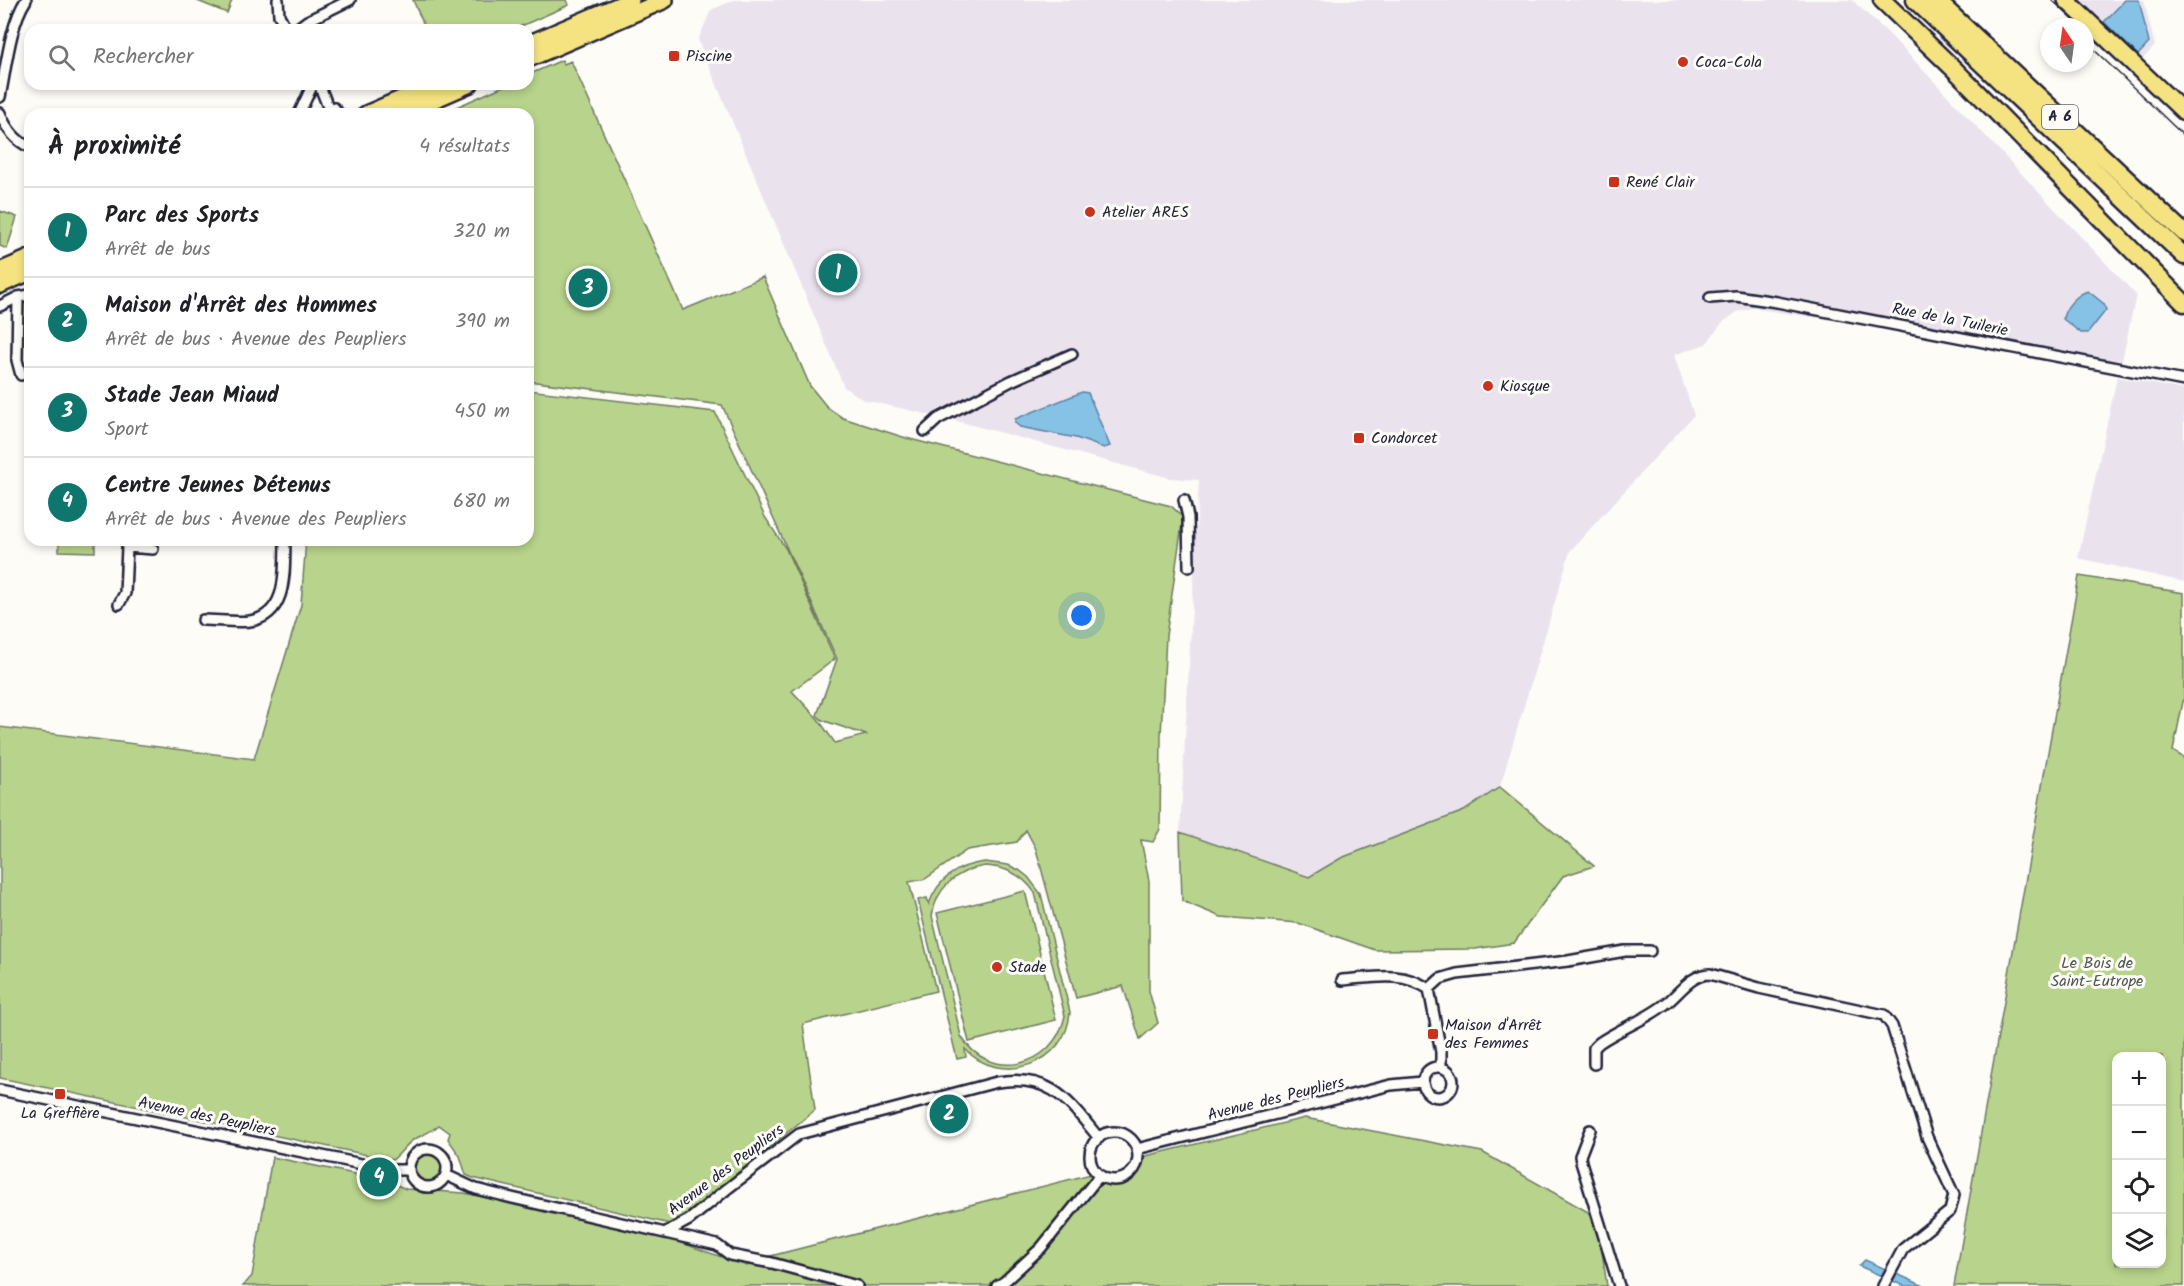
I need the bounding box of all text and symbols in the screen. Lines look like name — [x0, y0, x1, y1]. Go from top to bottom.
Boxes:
north arrow — [2040, 18, 2094, 72]
search box — [24, 24, 534, 90]
text: Rechercher — [93, 40, 193, 75]
icon: search — [45, 41, 78, 74]
place label: Piscine — [686, 44, 732, 69]
marker: Piscine — [667, 49, 681, 63]
place label: Coca-Cola — [1695, 50, 1762, 75]
marker: Coca-Cola — [1676, 55, 1690, 69]
road number: A 6 — [2042, 105, 2078, 129]
text: À proximité — [48, 126, 180, 168]
text: 4 résultats — [419, 131, 510, 163]
place label: René Clair — [1626, 170, 1696, 195]
marker: René Clair — [1607, 175, 1621, 189]
text: Parc des Sports — [105, 199, 259, 234]
place label: Atelier ARES — [1102, 200, 1189, 225]
marker: Atelier ARES — [1083, 205, 1097, 219]
text: 1 — [64, 216, 71, 248]
text: 320 m — [453, 216, 510, 248]
text: Arrêt de bus — [105, 234, 211, 266]
pin: 1 — [818, 250, 858, 296]
pin: 3 — [568, 266, 608, 310]
text: Maison d'Arrêt des Hommes — [105, 289, 377, 324]
street label: Rue de la Tuilerie — [1890, 297, 2010, 343]
text: 2 — [62, 306, 73, 338]
text: 390 m — [455, 306, 510, 338]
text: Arrêt de bus · Avenue des Peupliers — [105, 324, 407, 356]
place label: Kiosque — [1500, 374, 1550, 399]
text: Stade Jean Miaud — [105, 379, 279, 414]
marker: Kiosque — [1481, 379, 1495, 393]
text: 3 — [62, 396, 73, 428]
text: 450 m — [454, 396, 510, 428]
text: Sport — [105, 414, 149, 446]
place label: Condorcet — [1371, 426, 1438, 451]
marker: Condorcet — [1352, 431, 1366, 445]
text: Centre Jeunes Détenus — [105, 469, 331, 504]
text: 4 — [62, 486, 73, 518]
text: 680 m — [453, 486, 510, 518]
text: Arrêt de bus · Avenue des Peupliers — [105, 504, 407, 536]
your location — [1067, 601, 1096, 630]
park label: Le Bois de Saint-Eutrope — [2051, 951, 2143, 994]
place label: Stade — [1009, 955, 1046, 980]
marker: Stade — [990, 960, 1004, 974]
place label: Maison d'Arrêt des Femmes — [1445, 1013, 1543, 1056]
marker: Maison d'Arrêt des Femmes — [1426, 1027, 1440, 1041]
map controls — [2112, 1052, 2166, 1268]
button: + — [2112, 1052, 2166, 1106]
street label: Avenue des Peupliers — [1205, 1070, 1347, 1128]
marker: La Greffière — [53, 1087, 67, 1101]
street label: Avenue des Peupliers — [136, 1090, 278, 1144]
pin: 2 — [930, 1092, 968, 1136]
place label: La Greffière — [21, 1101, 99, 1126]
button: − — [2112, 1106, 2166, 1160]
street label: Avenue des Peupliers — [662, 1118, 790, 1222]
pin: 4 — [360, 1154, 398, 1200]
button: locate — [2112, 1160, 2166, 1214]
button: layers — [2112, 1214, 2166, 1268]

